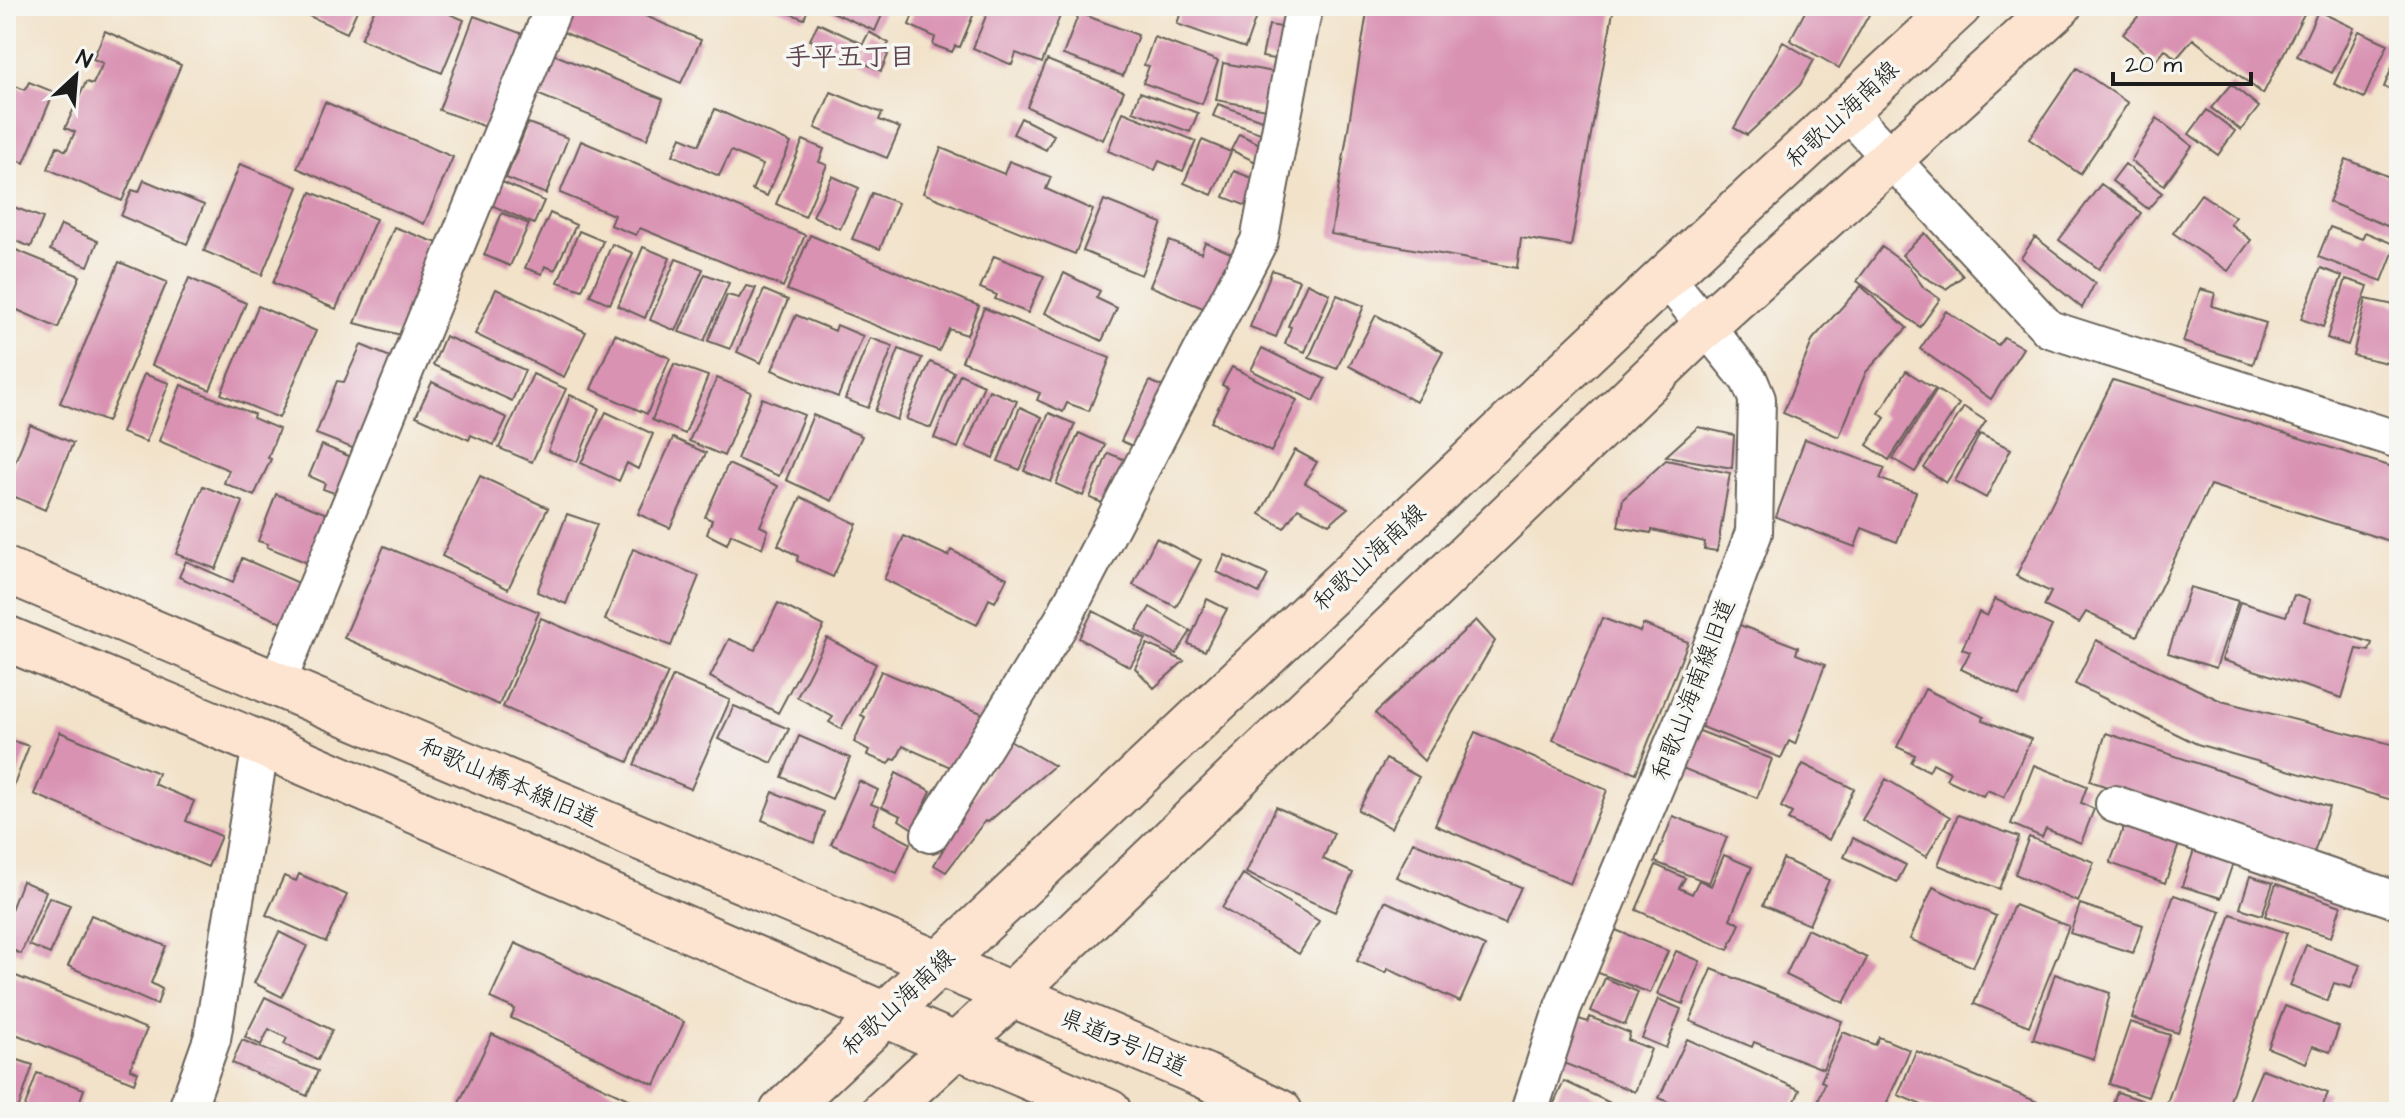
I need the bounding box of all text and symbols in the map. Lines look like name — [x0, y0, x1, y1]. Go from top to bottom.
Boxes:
north arrow — [36, 36, 116, 116]
scale bar — [2113, 36, 2251, 86]
district label: 手平五丁目 — [785, 39, 915, 75]
text: N — [71, 42, 97, 76]
text: 20 m — [2125, 48, 2182, 82]
street label: 和歌山海南線 — [1778, 53, 1907, 176]
street label: 和歌山海南線 — [1305, 496, 1434, 619]
street label: 和歌山海南線旧道 — [1644, 594, 1744, 785]
street label: 和歌山橋本線旧道 — [414, 730, 604, 836]
street label: 和歌山海南線 — [834, 941, 963, 1064]
street label: 県道13号旧道 — [1055, 1001, 1193, 1085]

